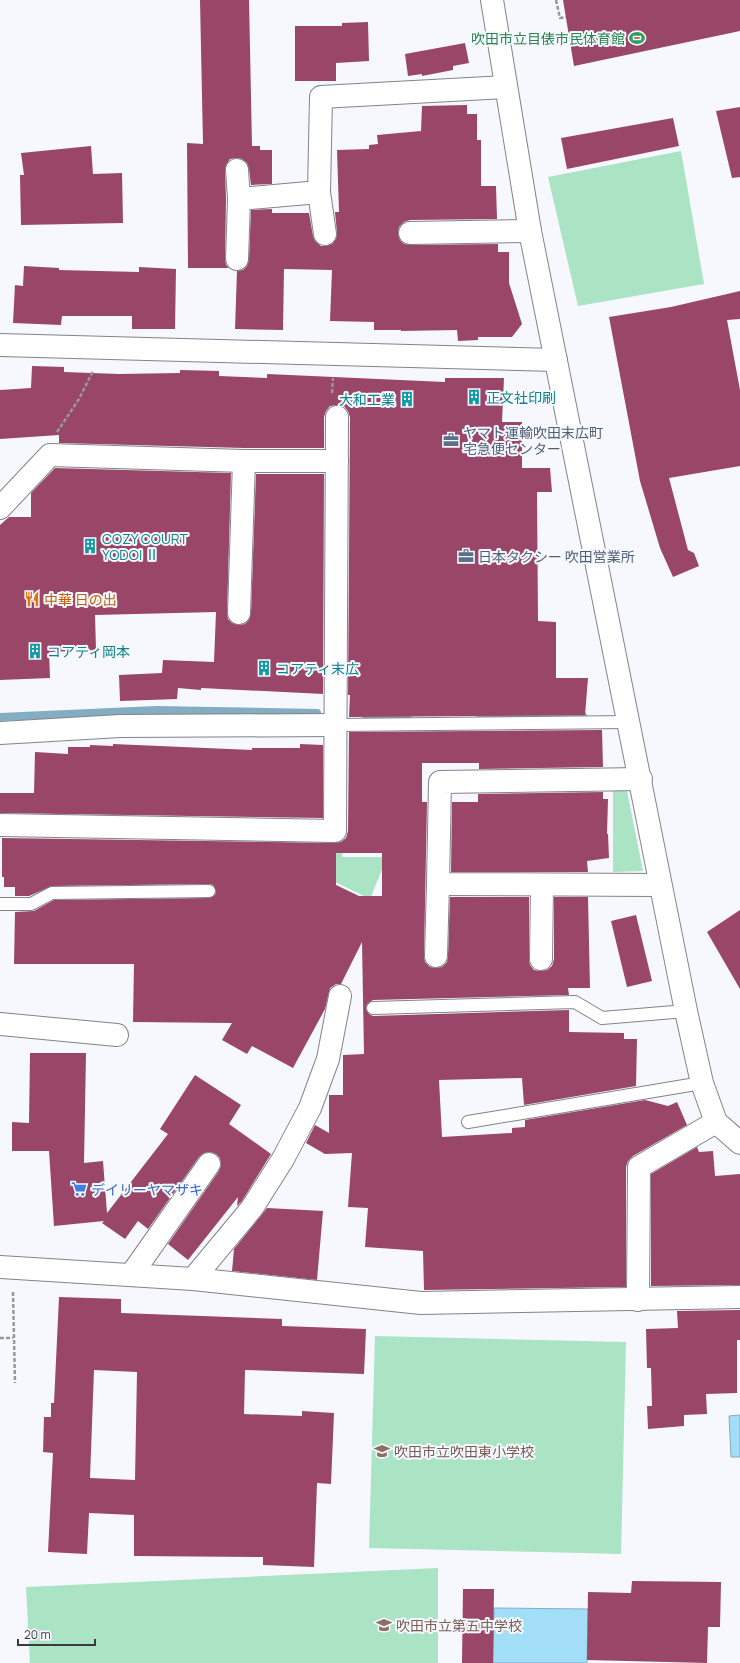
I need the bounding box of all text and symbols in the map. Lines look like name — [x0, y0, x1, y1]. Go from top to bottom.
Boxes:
place label: 吹田市立目俵市民体育館 — [471, 29, 625, 48]
sports icon: 吹田市立目俵市民体育館 — [628, 29, 646, 47]
building icon: 正文社印刷 — [465, 388, 483, 406]
place label: 正文社印刷 — [486, 388, 556, 407]
place label: 大和工業 — [339, 390, 395, 409]
building icon: 大和工業 — [398, 390, 416, 408]
place label: ヤマト運輸吹田末広町 宅急便センター — [463, 423, 603, 458]
office icon: ヤマト運輸吹田末広町 宅急便センター — [442, 431, 460, 449]
place label: COZY COURT YODOI Ⅱ — [102, 529, 189, 564]
building icon: COZY COURT YODOI Ⅱ — [81, 537, 99, 555]
office icon: 日本タクシー 吹田営業所 — [457, 547, 475, 565]
place label: 日本タクシー 吹田営業所 — [478, 547, 635, 566]
restaurant icon: 中華 日の出 — [23, 590, 41, 608]
place label: 中華 日の出 — [44, 590, 117, 609]
building icon: コアティ岡本 — [26, 642, 44, 660]
place label: コアティ岡本 — [47, 642, 130, 661]
building icon: コアティ末広 — [255, 659, 273, 677]
place label: コアティ末広 — [276, 659, 359, 678]
supermarket icon: デイリーヤマザキ — [70, 1180, 88, 1198]
place label: デイリーヤマザキ — [91, 1180, 203, 1199]
school or university icon: 吹田市立吹田東小学校 — [373, 1442, 391, 1460]
place label: 吹田市立吹田東小学校 — [394, 1442, 534, 1461]
school or university icon: 吹田市立第五中学校 — [375, 1616, 393, 1634]
place label: 吹田市立第五中学校 — [396, 1616, 522, 1635]
scale bar — [18, 1621, 95, 1647]
text: 20 m — [24, 1626, 51, 1643]

